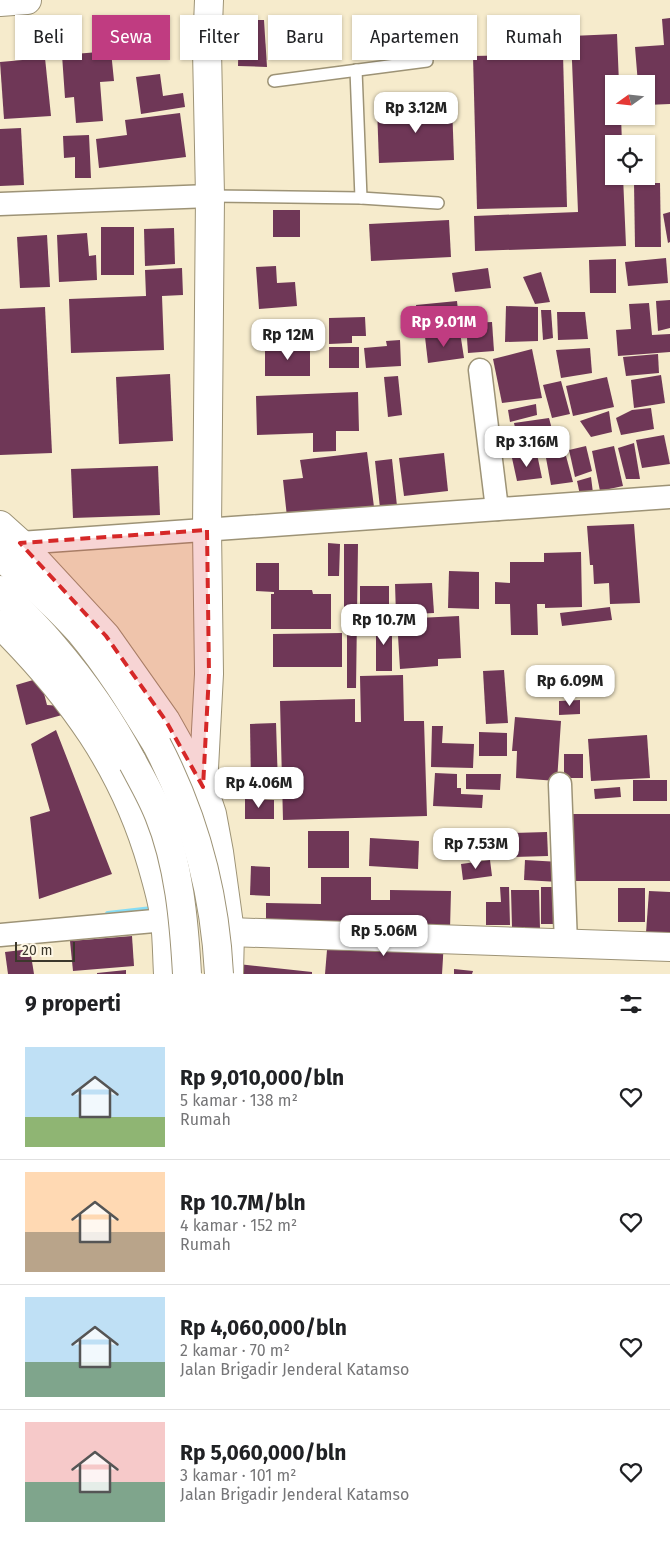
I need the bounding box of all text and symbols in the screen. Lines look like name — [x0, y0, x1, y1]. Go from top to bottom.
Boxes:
chip: Beli — [15, 15, 82, 60]
chip: Sewa — [92, 15, 170, 60]
chip: Filter — [180, 15, 258, 60]
chip: Baru — [268, 15, 342, 60]
chip: Apartemen — [352, 15, 477, 60]
chip: Rumah — [487, 15, 580, 60]
north arrow — [605, 75, 655, 125]
map controls — [605, 75, 655, 185]
pin: Rp 3.12M — [364, 92, 468, 134]
text: Rp 3.12M — [385, 98, 447, 117]
button: locate — [605, 135, 655, 185]
pin: Rp 9.01M — [392, 306, 496, 348]
text: Rp 9.01M — [412, 312, 476, 331]
pin: Rp 12M — [247, 318, 329, 361]
text: Rp 12M — [262, 325, 314, 344]
pin: Rp 3.16M — [475, 426, 579, 468]
text: Rp 3.16M — [496, 432, 558, 451]
pin: Rp 10.7M — [332, 604, 436, 646]
text: Rp 10.7M — [352, 610, 416, 629]
pin: Rp 6.09M — [518, 664, 622, 707]
text: Rp 6.09M — [537, 671, 603, 690]
pin: Rp 4.06M — [207, 766, 311, 809]
text: Rp 4.06M — [226, 773, 292, 792]
pin: Rp 7.53M — [424, 828, 528, 870]
text: Rp 7.53M — [444, 834, 508, 853]
pin: Rp 5.06M — [332, 914, 436, 957]
text: Rp 5.06M — [351, 921, 417, 940]
scale bar — [15, 939, 75, 962]
text: 20 m — [22, 942, 52, 959]
icon: filters — [617, 990, 645, 1018]
text: 9 properti — [25, 991, 121, 1017]
text: Rp 9,010,000/bln — [180, 1065, 344, 1091]
icon: home — [65, 1067, 125, 1127]
icon: heart — [617, 1083, 645, 1111]
text: 5 kamar · 138 m² — [180, 1091, 298, 1110]
text: Rumah — [180, 1110, 231, 1129]
text: Rp 10.7M/bln — [180, 1190, 306, 1216]
icon: home — [65, 1192, 125, 1252]
icon: heart — [617, 1208, 645, 1236]
text: 4 kamar · 152 m² — [180, 1216, 297, 1235]
text: Rumah — [180, 1235, 231, 1254]
text: Rp 4,060,000/bln — [180, 1315, 347, 1341]
icon: home — [65, 1317, 125, 1377]
icon: heart — [617, 1333, 645, 1361]
text: 2 kamar · 70 m² — [180, 1341, 290, 1360]
text: Jalan Brigadir Jenderal Katamso — [180, 1360, 409, 1379]
text: Rp 5,060,000/bln — [180, 1440, 346, 1466]
icon: home — [65, 1442, 125, 1502]
icon: heart — [617, 1458, 645, 1486]
text: 3 kamar · 101 m² — [180, 1466, 296, 1485]
text: Jalan Brigadir Jenderal Katamso — [180, 1485, 409, 1504]

